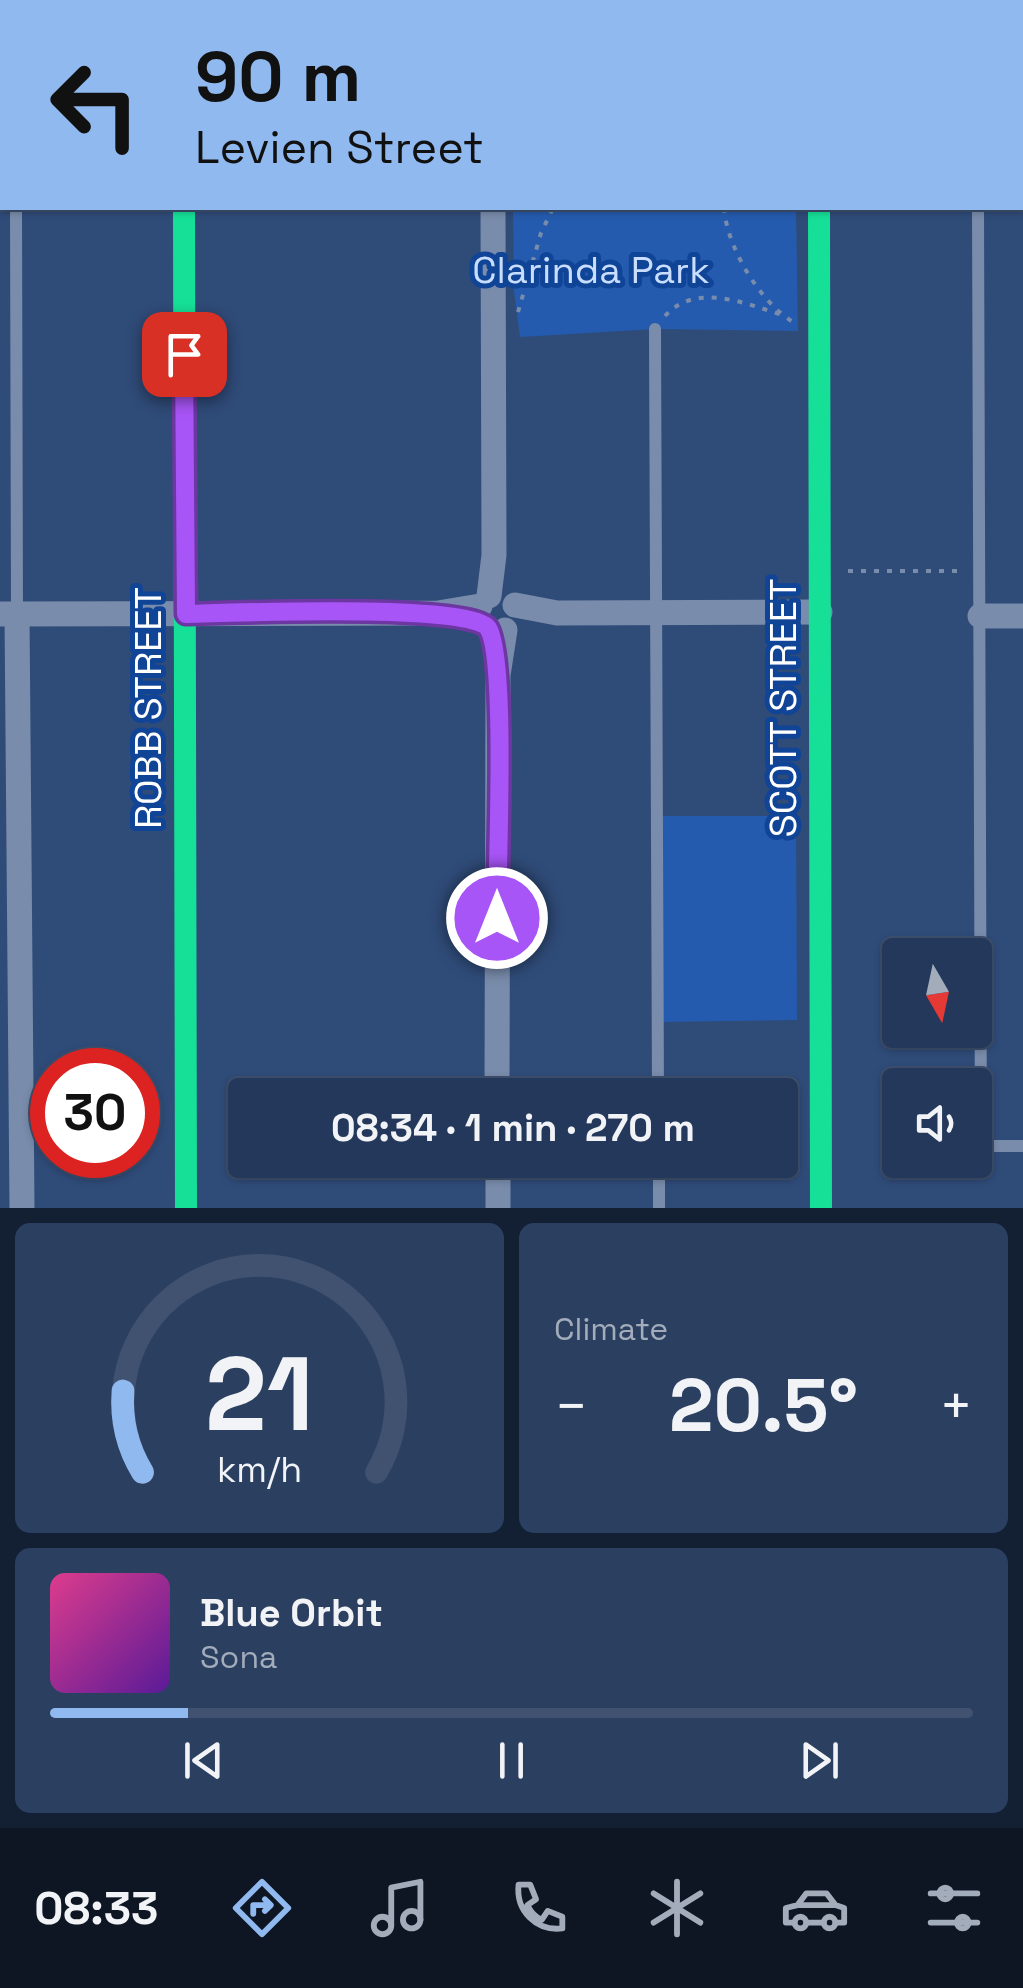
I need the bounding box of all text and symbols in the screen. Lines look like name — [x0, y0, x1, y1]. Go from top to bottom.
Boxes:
text: 90 m — [195, 32, 361, 121]
icon: left — [30, 40, 160, 170]
text: Levien Street — [195, 119, 484, 176]
park label: Clarinda Park — [472, 246, 710, 294]
pin — [142, 312, 227, 397]
icon: arrive — [157, 327, 212, 382]
street label: SCOTT STREET — [759, 578, 807, 838]
street label: ROBB STREET — [124, 587, 172, 829]
position arrow — [445, 866, 549, 970]
north arrow — [882, 938, 992, 1048]
map controls — [882, 938, 992, 1178]
speed limit sign: 30 — [30, 1048, 160, 1178]
button: sound — [882, 1068, 992, 1178]
text: 08:34 · 1 min · 270 m — [331, 1104, 695, 1152]
text: Climate — [554, 1309, 668, 1349]
text: 21 — [205, 1328, 314, 1460]
text: 20.5° — [669, 1357, 858, 1453]
text: − — [554, 1371, 588, 1441]
text: + — [939, 1371, 973, 1441]
text: km/h — [217, 1447, 302, 1492]
text: Blue Orbit — [200, 1589, 383, 1637]
text: Sona — [200, 1637, 277, 1677]
icon: previous — [176, 1733, 231, 1788]
icon: pause — [484, 1733, 539, 1788]
icon: next — [792, 1733, 847, 1788]
icon: directions — [227, 1873, 297, 1943]
icon: music — [365, 1873, 435, 1943]
icon: phone — [504, 1873, 574, 1943]
icon: climate — [642, 1873, 712, 1943]
icon: car — [780, 1873, 850, 1943]
icon: filters — [919, 1873, 989, 1943]
text: 08:33 — [34, 1880, 158, 1937]

